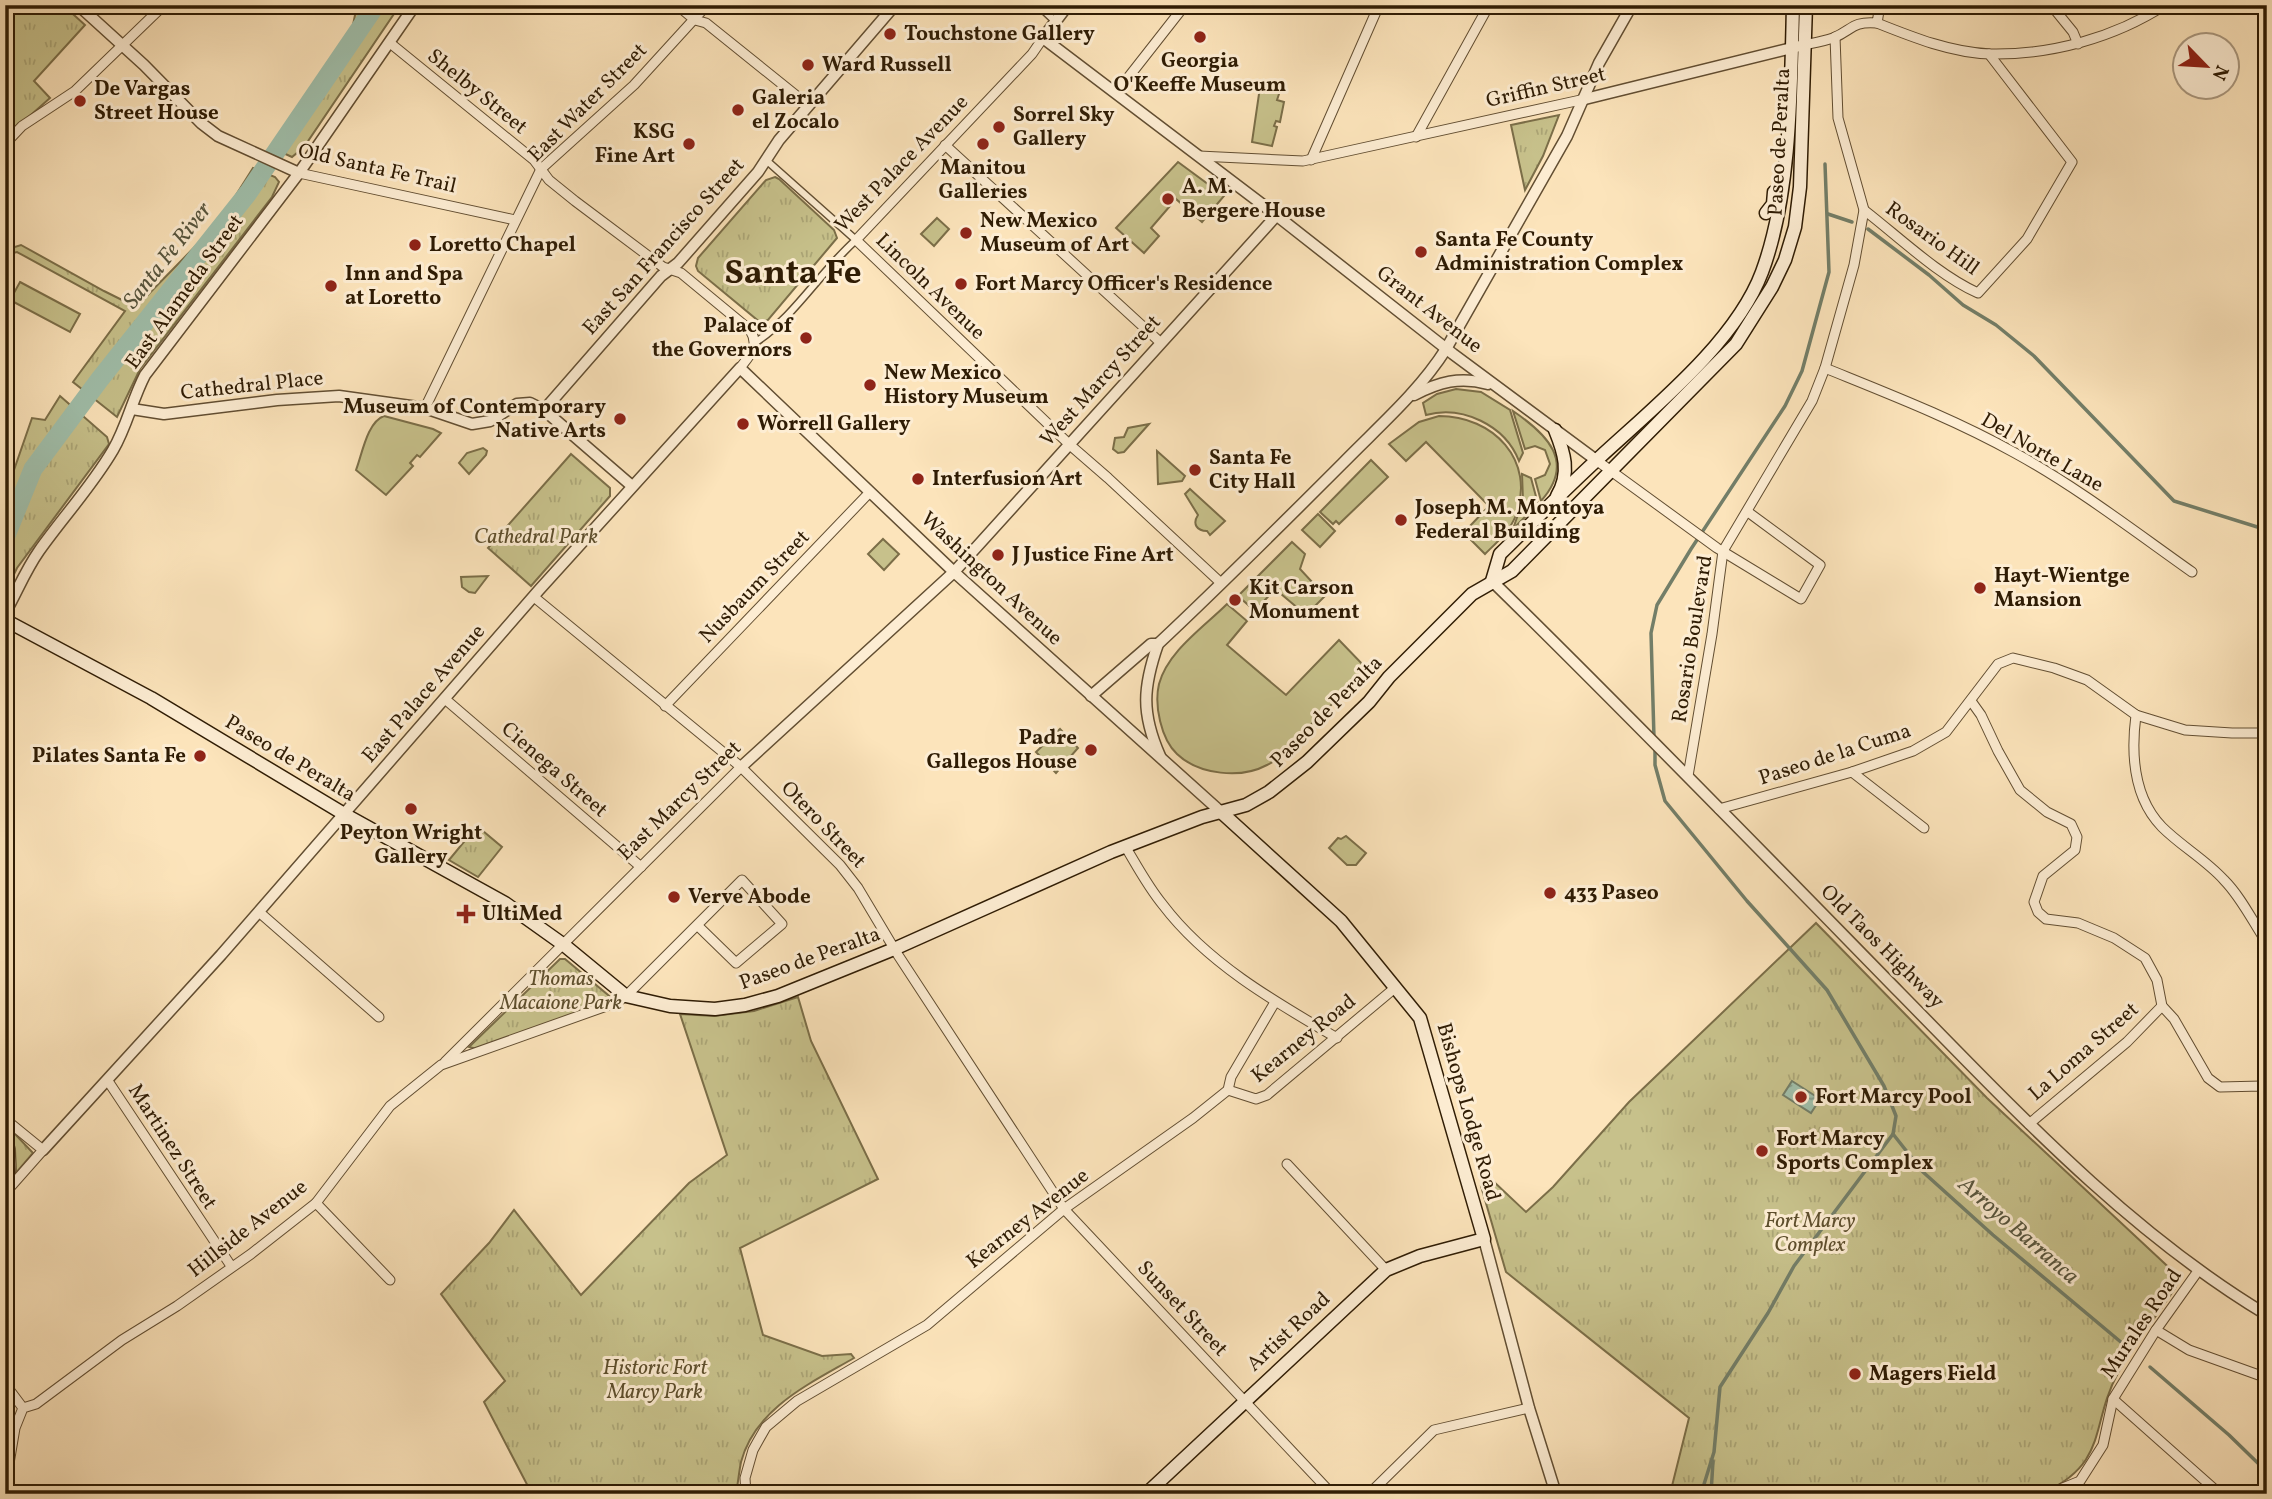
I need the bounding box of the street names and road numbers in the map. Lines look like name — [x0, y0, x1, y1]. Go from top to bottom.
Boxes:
street label: East Water Street — [522, 37, 654, 169]
street label: Shelby Street — [421, 42, 533, 142]
street label: Griffin Street — [1483, 60, 1609, 116]
street label: Paseo de Peralta — [1762, 67, 1798, 217]
street label: West Palace Avenue — [829, 89, 976, 239]
street label: Old Santa Fe Trail — [295, 137, 459, 201]
street label: East San Francisco Street — [576, 152, 752, 342]
street label: Rosario Hill — [1879, 195, 1985, 283]
street label: East Alameda Street — [119, 209, 251, 375]
street label: Lincoln Avenue — [869, 227, 991, 347]
street label: Grant Avenue — [1370, 259, 1488, 361]
street label: West Marcy Street — [1034, 309, 1168, 453]
street label: Cathedral Place — [179, 364, 325, 408]
street label: Del Norte Lane — [1975, 406, 2109, 500]
street label: Washington Avenue — [913, 505, 1069, 653]
street label: Nusbaum Street — [693, 524, 817, 650]
street label: Rosario Boulevard — [1665, 553, 1721, 725]
street label: East Palace Avenue — [356, 618, 492, 770]
street label: Paseo de Peralta — [1264, 649, 1390, 775]
street label: Paseo de Peralta — [219, 708, 361, 810]
street label: Cienega Street — [494, 715, 614, 825]
street label: Paseo de la Cuma — [1755, 717, 1915, 793]
street label: East Marcy Street — [612, 734, 748, 868]
street label: Otero Street — [774, 775, 872, 875]
street label: Old Taos Highway — [1813, 878, 1951, 1016]
street label: Paseo de Peralta — [735, 920, 885, 998]
street label: Kearney Road — [1245, 988, 1363, 1090]
street label: La Loma Street — [2023, 996, 2145, 1108]
street label: Bishops Lodge Road — [1429, 1019, 1507, 1205]
street label: Martinez Street — [120, 1078, 224, 1216]
street label: Kearney Avenue — [961, 1162, 1095, 1276]
street label: Hillside Avenue — [182, 1173, 314, 1285]
street label: Sunset Street — [1130, 1255, 1234, 1363]
street label: Murales Road — [2094, 1263, 2190, 1385]
street label: Artist Road — [1241, 1285, 1337, 1379]

